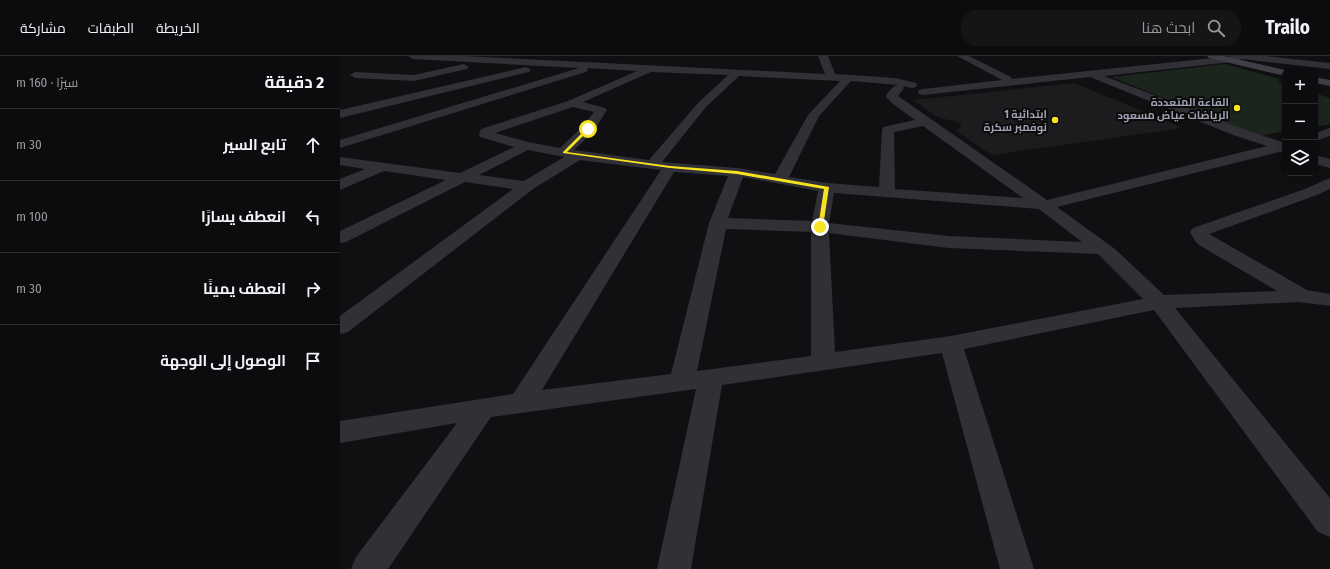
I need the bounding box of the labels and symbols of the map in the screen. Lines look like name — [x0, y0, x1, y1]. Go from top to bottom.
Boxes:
place label: القاعة المتعددة الرياضات عياض مسعود — [1118, 96, 1229, 123]
marker: القاعة المتعددة الرياضات عياض مسعود — [1232, 103, 1242, 113]
place label: ابتدائية 1 نوفمبر سكرة — [984, 108, 1047, 135]
marker: ابتدائية 1 نوفمبر سكرة — [1050, 115, 1060, 125]
route start — [579, 120, 597, 138]
route end — [811, 218, 829, 236]

